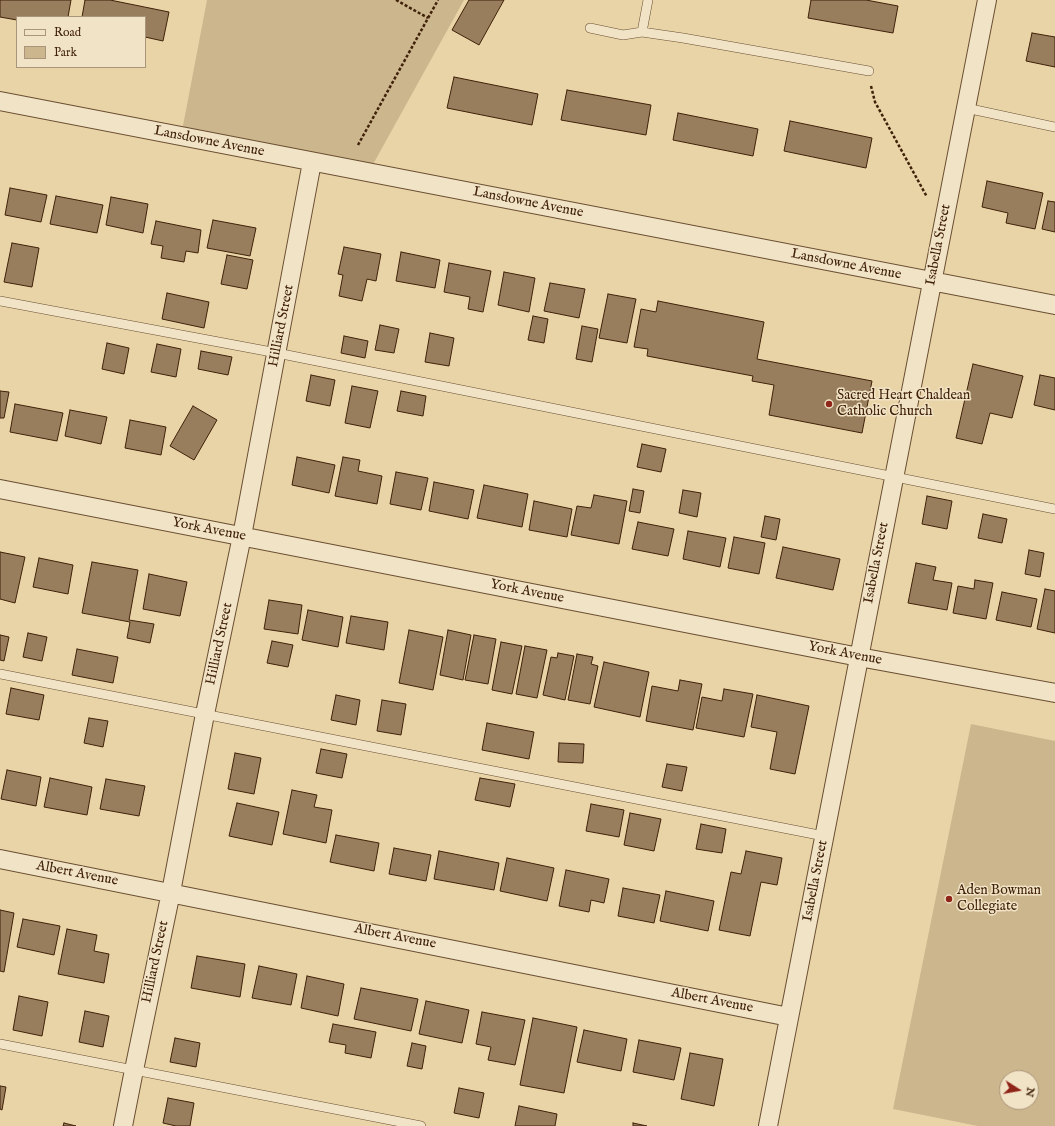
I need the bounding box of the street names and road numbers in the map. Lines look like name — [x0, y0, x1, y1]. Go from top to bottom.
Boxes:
street label: Lansdowne Avenue — [152, 123, 266, 161]
street label: Lansdowne Avenue — [471, 184, 585, 222]
street label: Isabella Street — [923, 203, 955, 287]
street label: Lansdowne Avenue — [789, 246, 903, 284]
street label: Hilliard Street — [266, 283, 298, 369]
street label: York Avenue — [171, 515, 247, 545]
street label: Isabella Street — [861, 521, 893, 605]
street label: York Avenue — [489, 577, 565, 607]
street label: Hilliard Street — [203, 601, 237, 687]
street label: York Avenue — [807, 639, 883, 669]
street label: Isabella Street — [800, 839, 832, 923]
street label: Albert Avenue — [35, 858, 119, 890]
street label: Hilliard Street — [139, 919, 173, 1005]
street label: Albert Avenue — [353, 921, 437, 953]
street label: Albert Avenue — [670, 985, 754, 1017]

